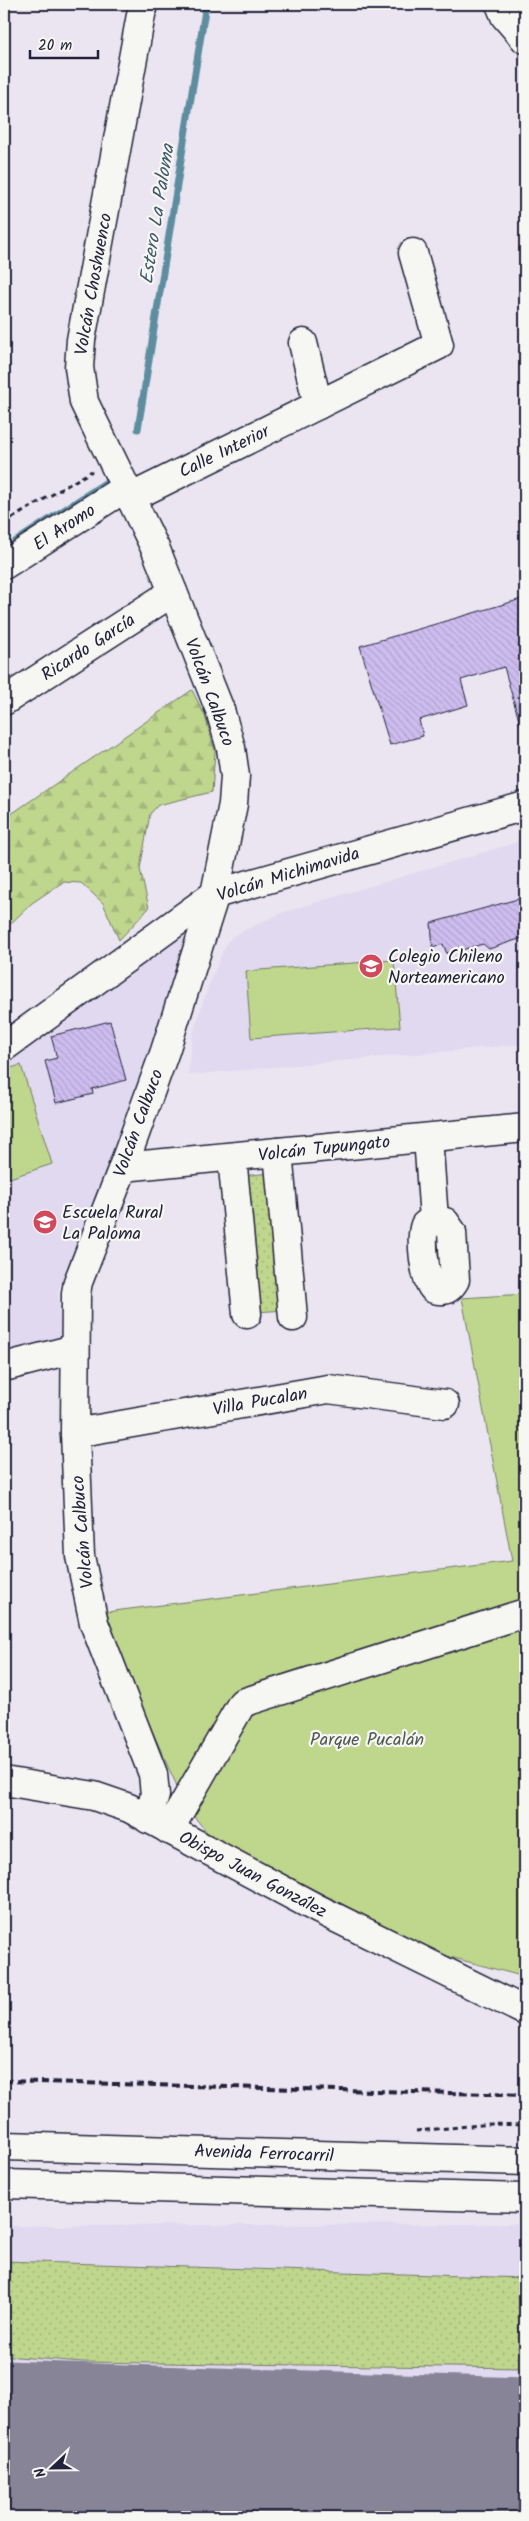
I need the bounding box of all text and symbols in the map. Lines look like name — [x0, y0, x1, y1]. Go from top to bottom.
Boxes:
scale bar — [30, 28, 98, 60]
text: 20 m — [38, 34, 72, 58]
water label: Estero La Paloma — [132, 141, 184, 286]
street label: Volcán Choshuenco — [68, 211, 121, 358]
street label: Calle Interior — [174, 417, 276, 487]
street label: El Aromo — [28, 497, 102, 559]
street label: Ricardo García — [36, 607, 142, 690]
street label: Volcán Calbuco — [176, 634, 242, 751]
street label: Volcán Michimavida — [213, 840, 363, 911]
place label: Colegio Chileno Norteamericano — [388, 943, 505, 993]
school or university icon: Colegio Chileno Norteamericano — [358, 953, 384, 979]
street label: Volcán Calbuco — [106, 1065, 172, 1182]
street label: Volcán Tupungato — [257, 1128, 392, 1171]
place label: Escuela Rural La Paloma — [62, 1199, 164, 1249]
school or university icon: Escuela Rural La Paloma — [32, 1209, 58, 1235]
street label: Villa Pucalan — [211, 1380, 310, 1425]
street label: Volcán Calbuco — [64, 1474, 103, 1590]
park label: Parque Pucalán — [310, 1726, 424, 1755]
street label: Obispo Juan González — [173, 1824, 332, 1927]
street label: Avenida Ferrocarril — [194, 2138, 335, 2171]
north arrow — [28, 2444, 78, 2494]
text: N — [29, 2464, 53, 2481]

